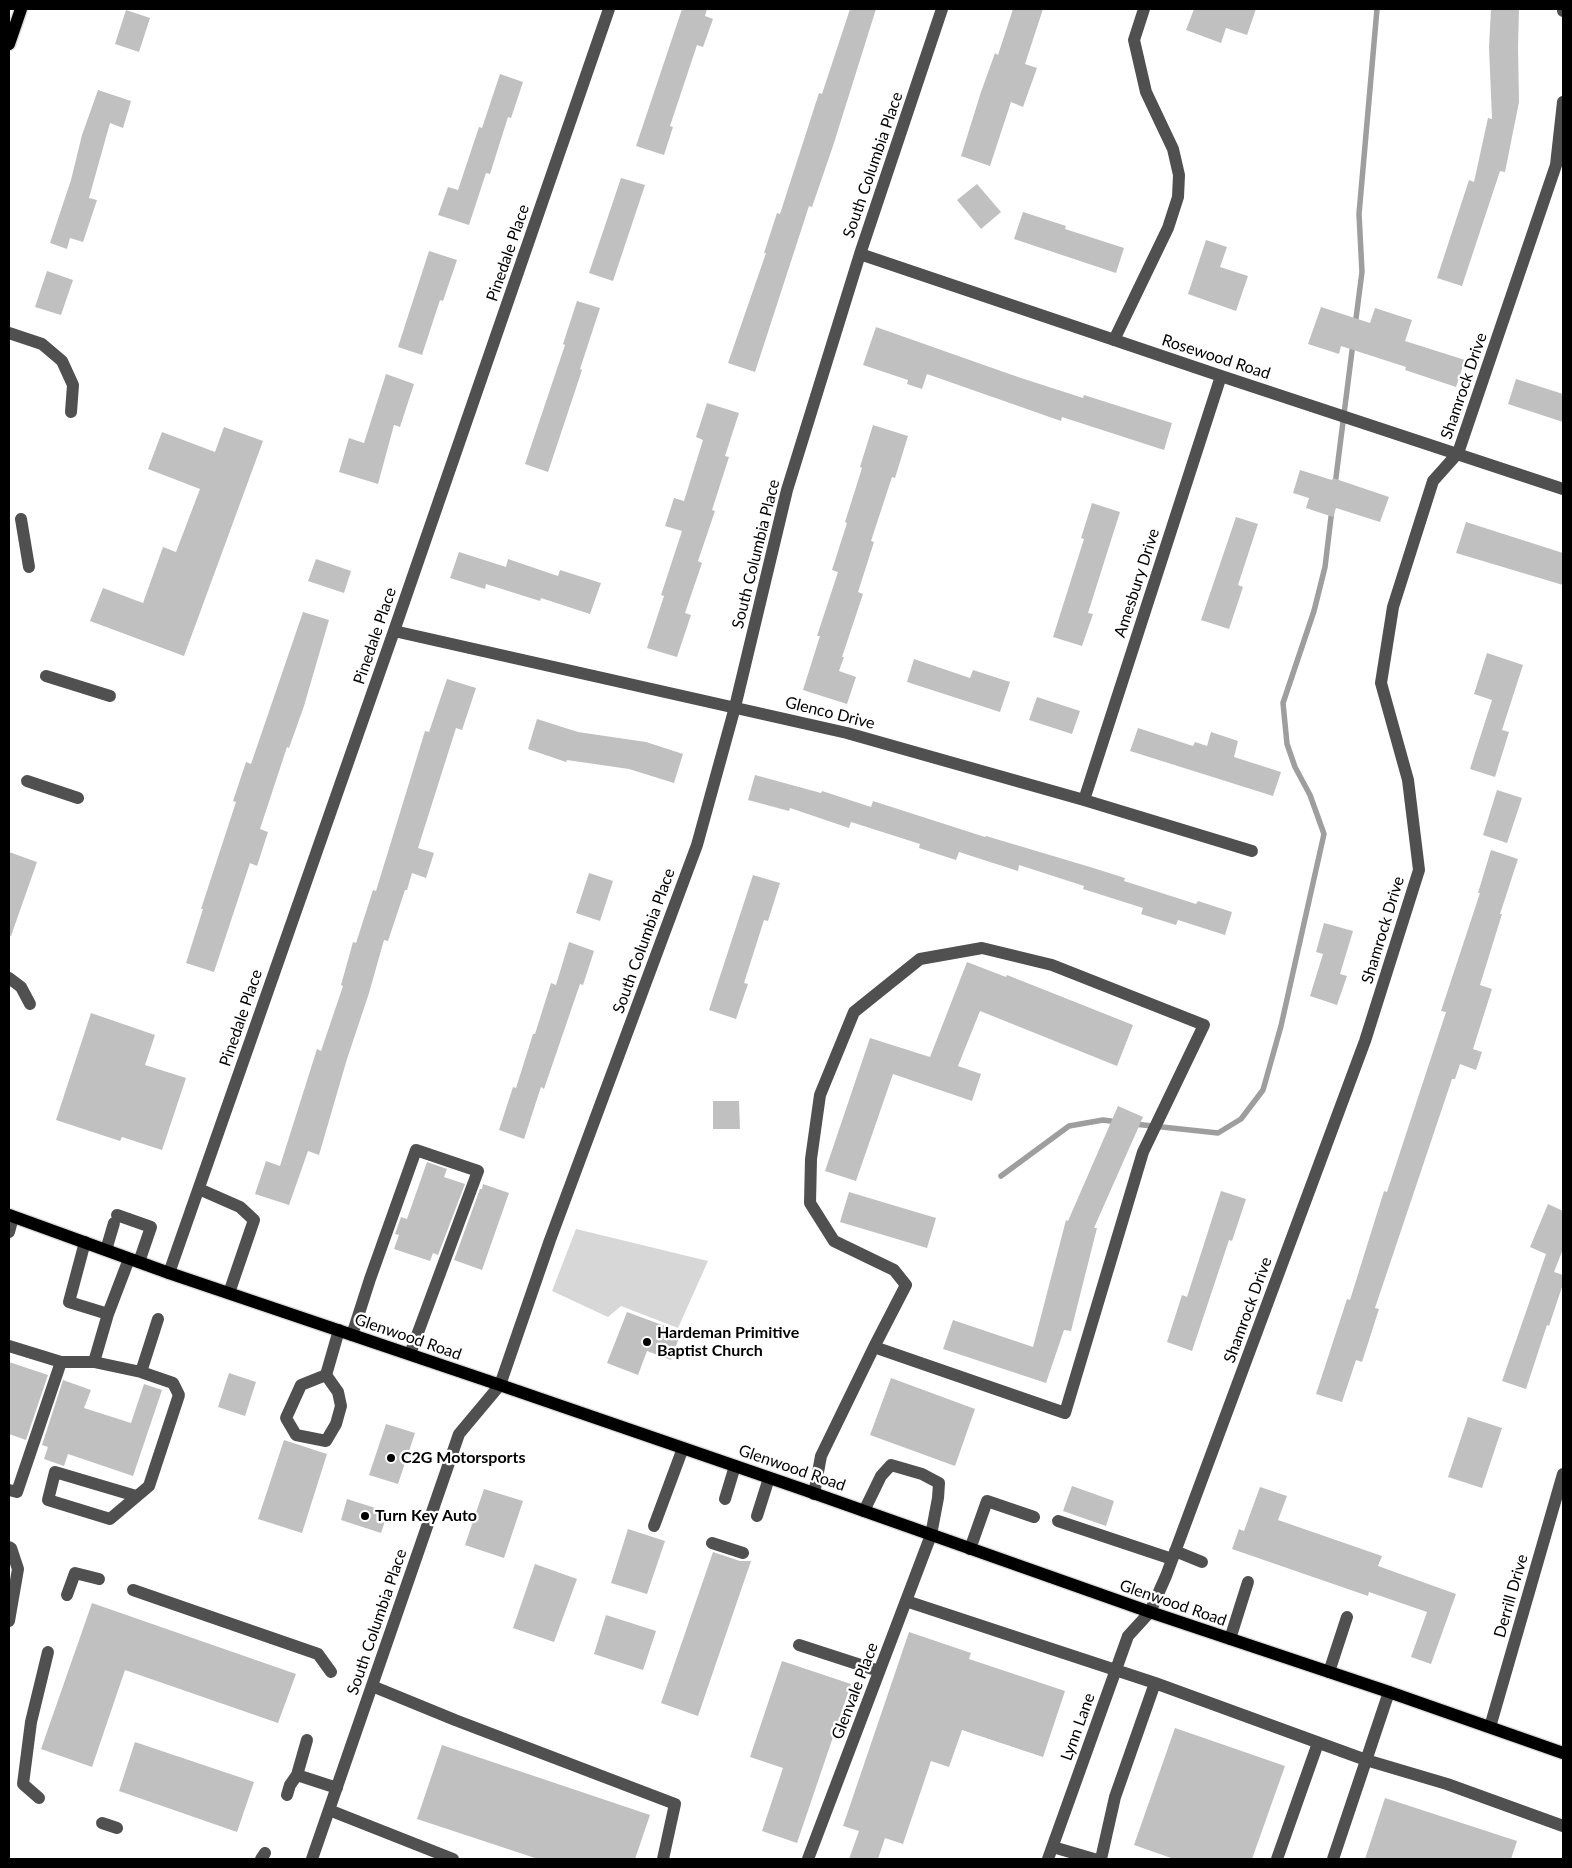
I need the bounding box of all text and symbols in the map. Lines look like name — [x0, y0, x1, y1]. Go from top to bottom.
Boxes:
street label: South Columbia Place — [839, 90, 907, 240]
street label: Pinedale Place — [482, 202, 534, 304]
street label: Rosewood Road — [1159, 330, 1273, 384]
street label: Shamrock Drive — [1437, 330, 1491, 442]
street label: South Columbia Place — [728, 477, 784, 631]
street label: Amesbury Drive — [1110, 526, 1164, 640]
street label: Pinedale Place — [349, 585, 401, 687]
street label: Glenco Drive — [783, 693, 877, 733]
street label: South Columbia Place — [609, 866, 679, 1016]
street label: Shamrock Drive — [1358, 874, 1408, 986]
street label: Pinedale Place — [215, 967, 267, 1069]
street label: Shamrock Drive — [1220, 1254, 1276, 1366]
street label: Glenwood Road — [352, 1310, 464, 1364]
place label: Hardeman Primitive Baptist Church — [657, 1323, 799, 1361]
marker: Hardeman Primitive Baptist Church — [641, 1336, 653, 1348]
street label: Glenwood Road — [736, 1441, 848, 1495]
place label: C2G Motorsports — [401, 1448, 526, 1468]
marker: C2G Motorsports — [385, 1452, 397, 1464]
place label: Turn Key Auto — [375, 1506, 477, 1526]
marker: Turn Key Auto — [359, 1510, 371, 1522]
street label: South Columbia Place — [343, 1547, 411, 1697]
street label: Derrill Drive — [1490, 1552, 1532, 1640]
street label: Glenwood Road — [1117, 1576, 1229, 1630]
street label: Glenvale Place — [828, 1640, 882, 1742]
street label: Lynn Lane — [1057, 1691, 1099, 1763]

